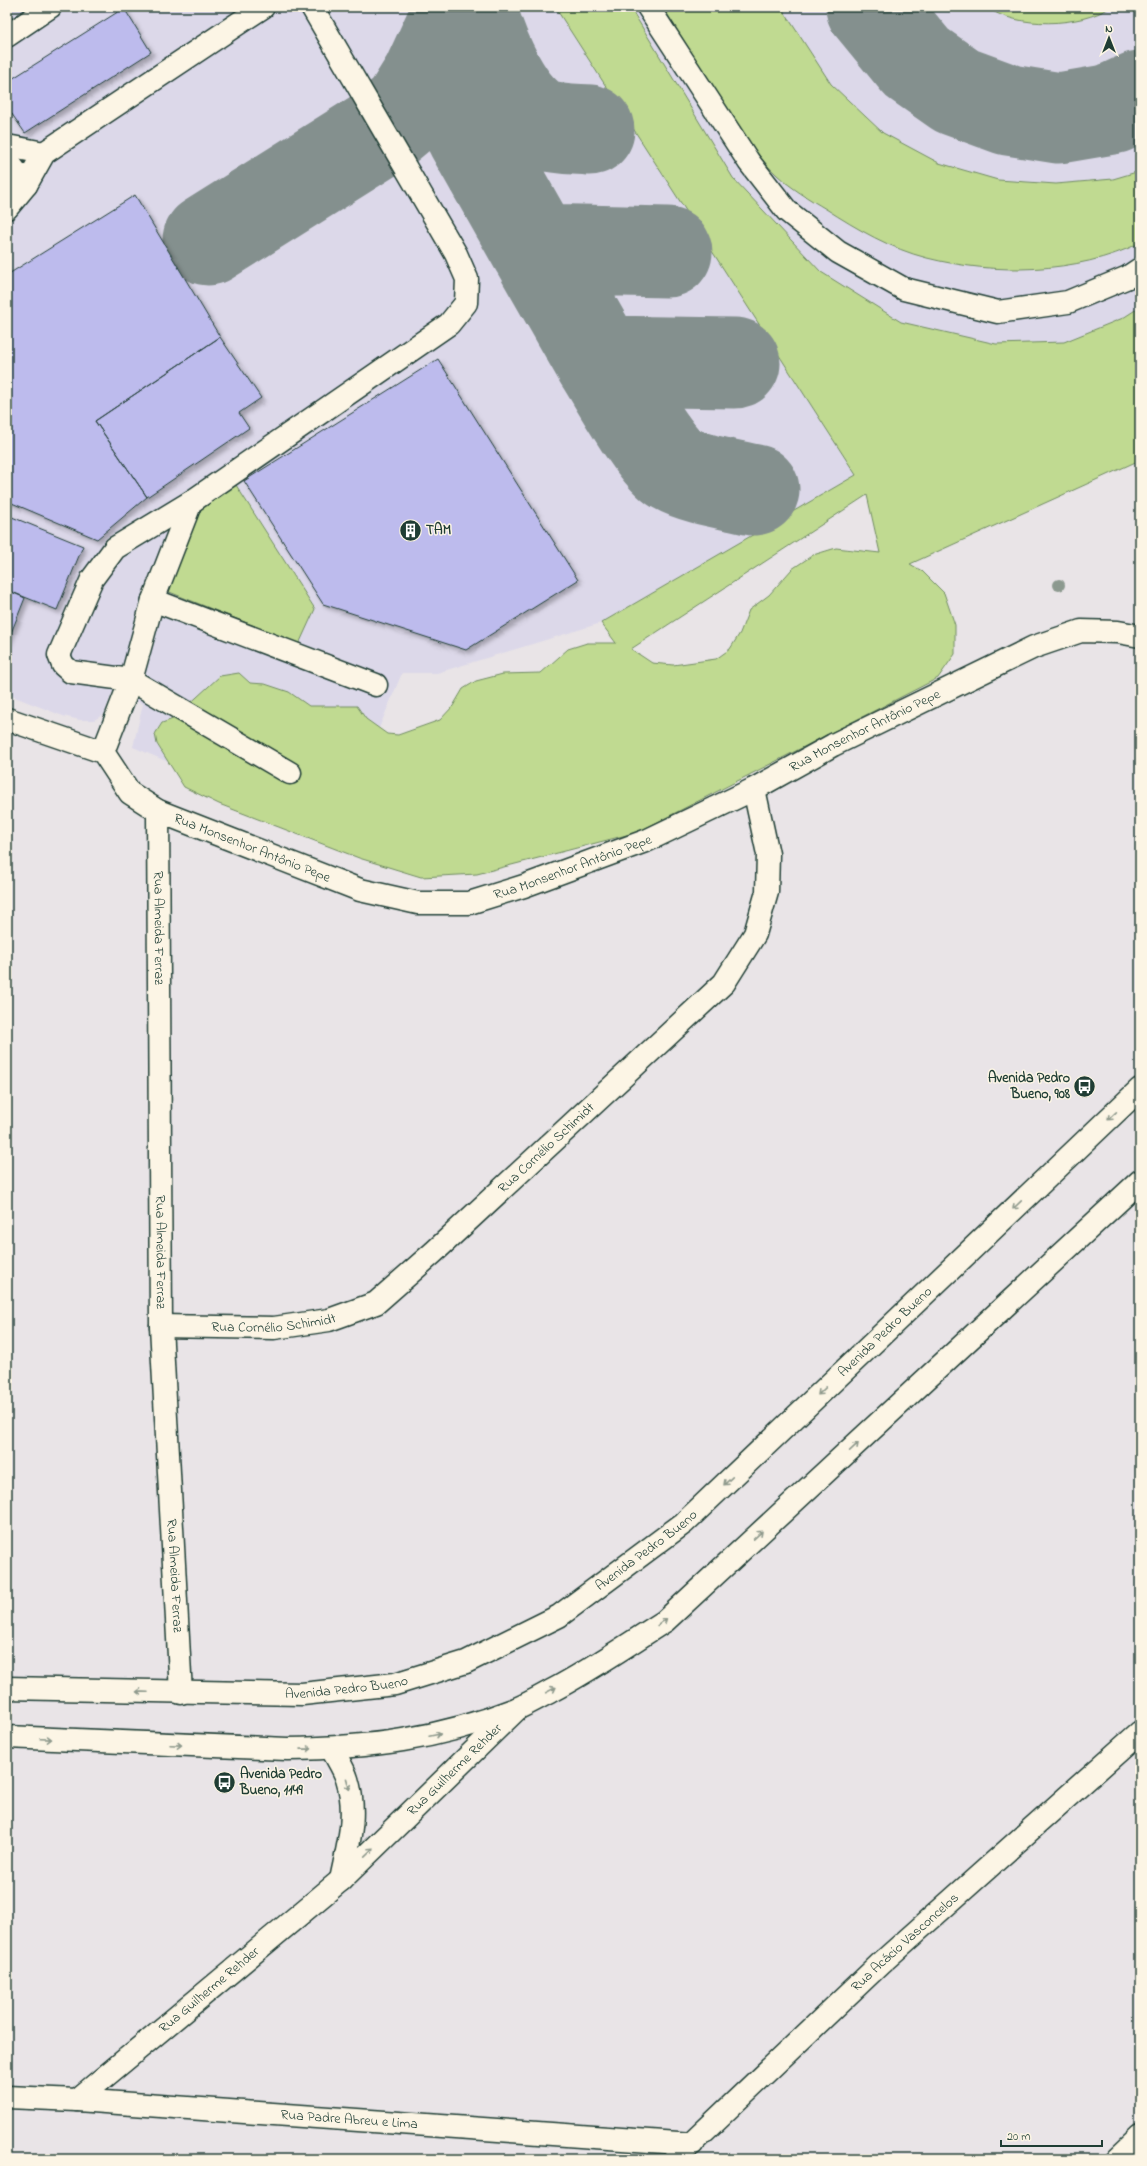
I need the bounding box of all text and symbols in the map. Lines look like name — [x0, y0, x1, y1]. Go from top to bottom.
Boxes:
north arrow — [1089, 18, 1129, 58]
text: N — [1105, 21, 1113, 37]
building icon: TAM — [398, 517, 424, 543]
place label: TAM — [426, 520, 451, 541]
street label: Rua Monsenhor Antônio Pepe — [786, 683, 945, 778]
street label: Rua Monsenhor Antônio Pepe — [171, 808, 334, 888]
street label: Rua Monsenhor Antônio Pepe — [491, 829, 656, 905]
street label: Rua Almeida Ferraz — [148, 871, 170, 985]
place label: Avenida Pedro Bueno, 908 — [988, 1068, 1071, 1105]
bus stop icon: Avenida Pedro Bueno, 908 — [1072, 1073, 1098, 1099]
street label: Rua Cornélio Schimidt — [493, 1097, 600, 1198]
one-way arrow — [1107, 1111, 1117, 1120]
street label: Rua Almeida Ferraz — [150, 1195, 171, 1309]
one-way arrow — [1012, 1200, 1022, 1210]
street label: Avenida Pedro Bueno — [833, 1281, 937, 1382]
street label: Rua Cornélio Schimidt — [211, 1308, 339, 1339]
one-way arrow — [817, 1386, 827, 1396]
one-way arrow — [848, 1442, 859, 1451]
one-way arrow — [723, 1476, 733, 1486]
street label: Avenida Pedro Bueno — [591, 1505, 702, 1596]
street label: Rua Almeida Ferraz — [161, 1518, 188, 1633]
one-way arrow — [753, 1530, 763, 1539]
one-way arrow — [656, 1618, 667, 1626]
street label: Avenida Pedro Bueno — [285, 1670, 411, 1705]
one-way arrow — [545, 1686, 557, 1694]
one-way arrow — [136, 1688, 149, 1696]
street label: Rua Guilherme Rehder — [402, 1718, 507, 1821]
one-way arrow — [428, 1730, 441, 1738]
one-way arrow — [39, 1735, 52, 1743]
one-way arrow — [169, 1741, 182, 1748]
one-way arrow — [299, 1745, 312, 1753]
place label: Avenida Pedro Bueno, 1149 — [239, 1764, 322, 1801]
bus stop icon: Avenida Pedro Bueno, 1149 — [212, 1769, 238, 1795]
one-way arrow — [345, 1778, 353, 1791]
one-way arrow — [364, 1848, 374, 1857]
street label: Rua Acácio Vasconcelos — [846, 1888, 964, 1997]
street label: Rua Guilherme Rehder — [154, 1941, 265, 2038]
street label: Rua Padre Abreu e Lima — [280, 2104, 419, 2135]
scale bar — [1001, 2122, 1102, 2148]
text: 20 m — [1007, 2128, 1030, 2146]

